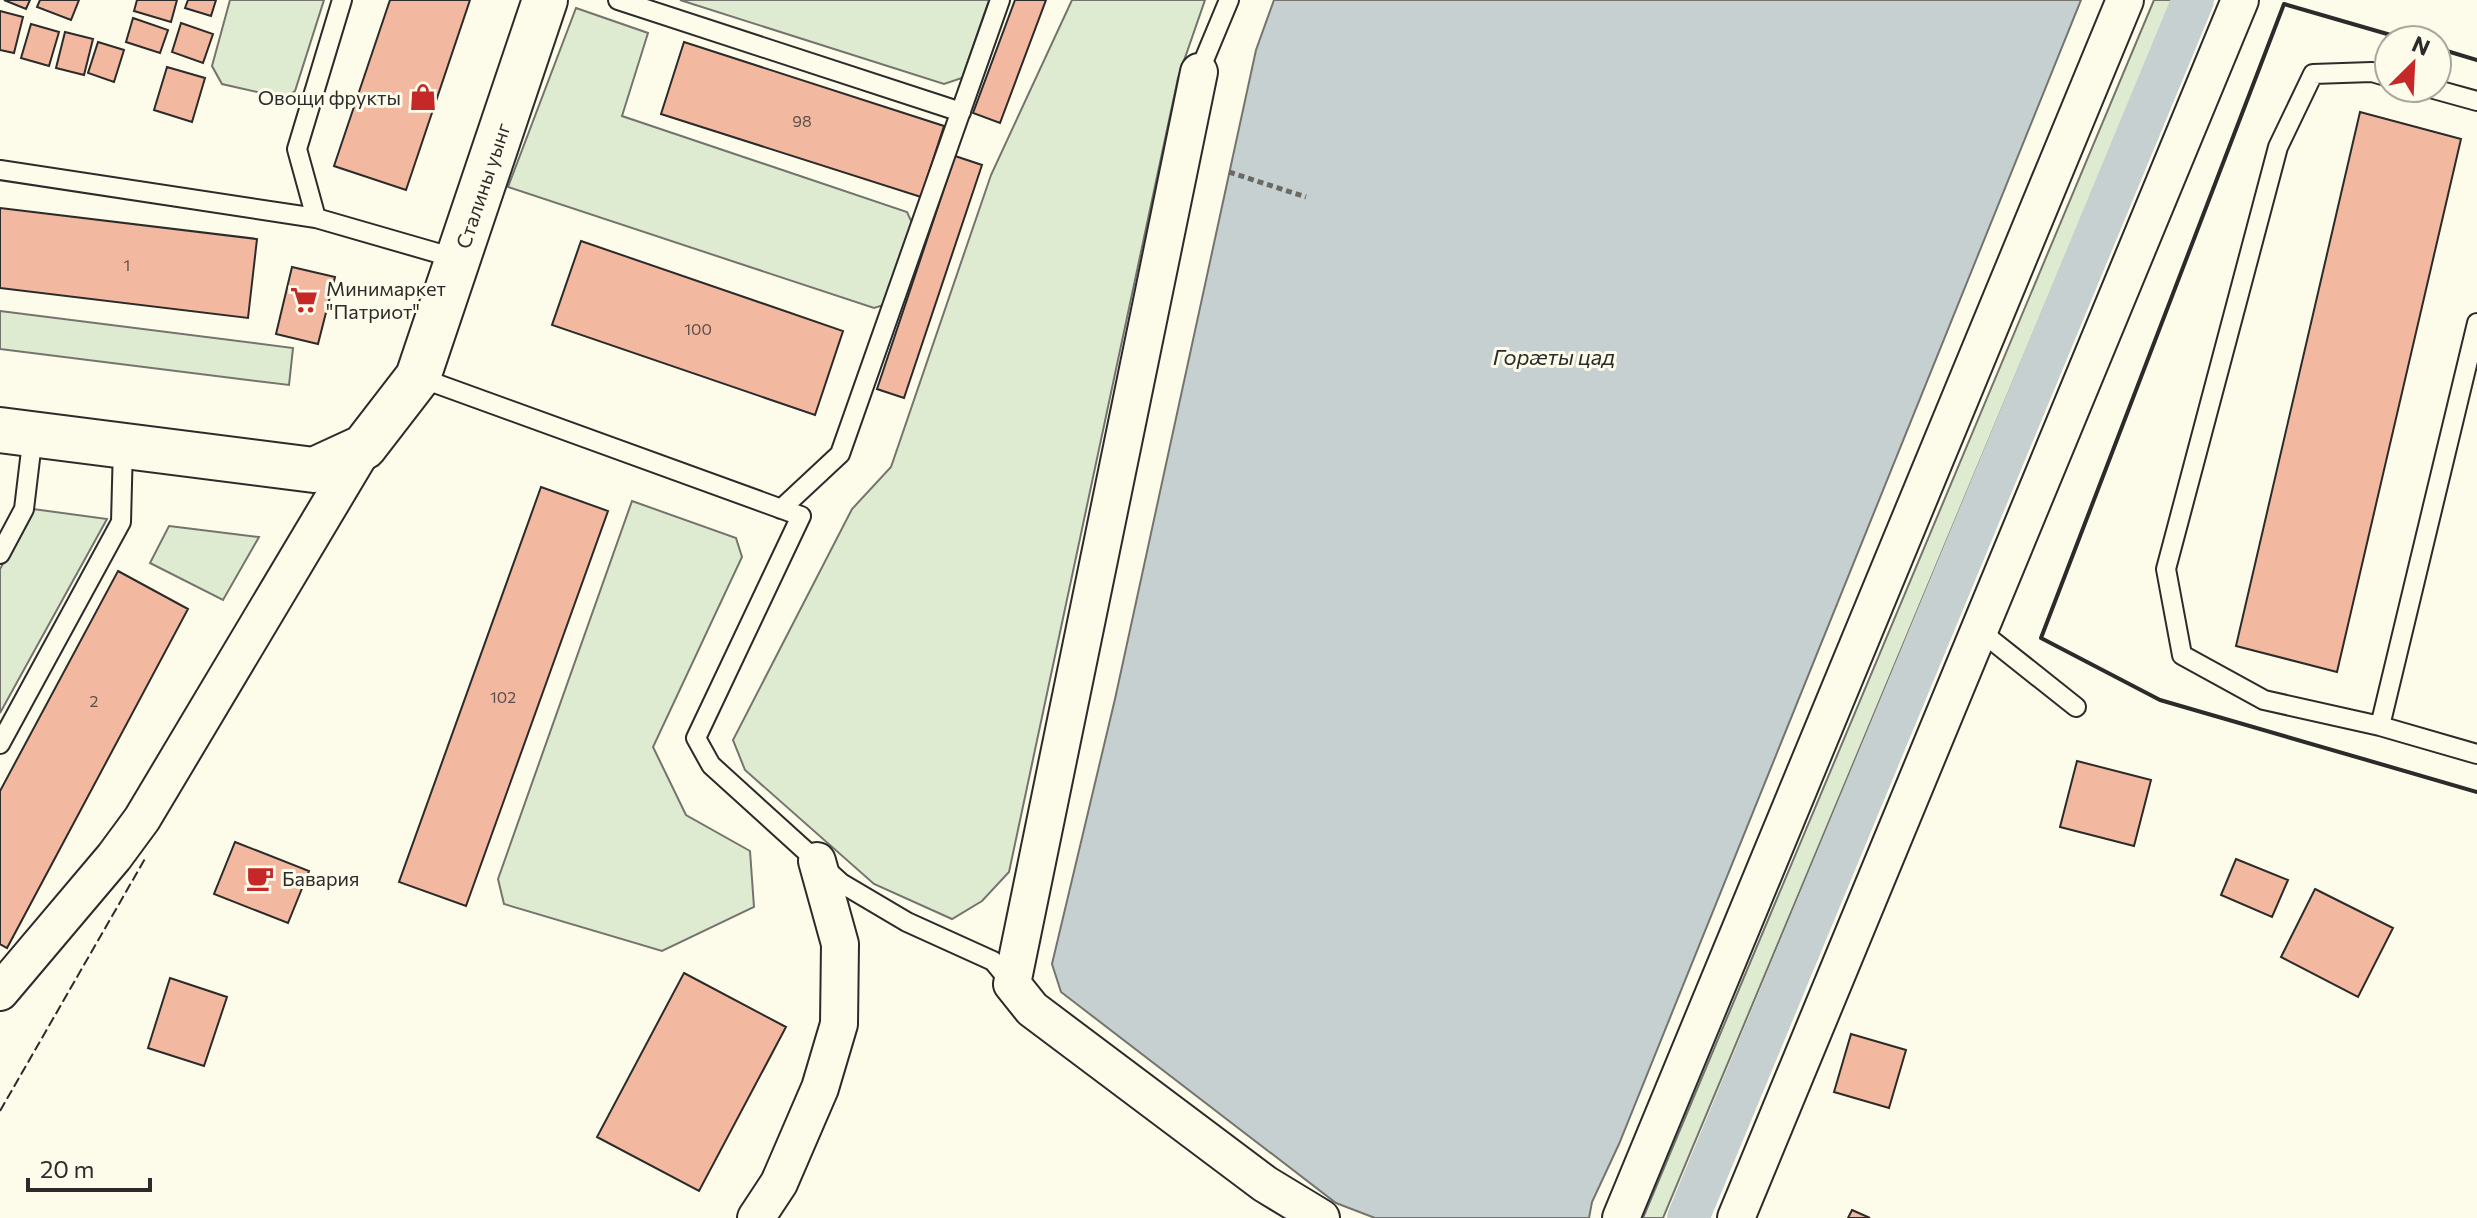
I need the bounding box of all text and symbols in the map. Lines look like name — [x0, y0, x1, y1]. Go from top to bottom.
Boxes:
north arrow — [2373, 24, 2453, 104]
text: N — [2408, 30, 2434, 61]
shop icon: Овощи фрукты — [408, 82, 438, 112]
place label: Овощи фрукты — [258, 85, 401, 109]
house number: 98 — [792, 111, 812, 130]
street label: Сталины уынг — [450, 119, 515, 251]
house number: 1 — [124, 255, 130, 274]
place label: Минимаркет "Патриот" — [326, 276, 446, 323]
supermarket icon: Минимаркет "Патриот" — [289, 285, 319, 315]
house number: 100 — [684, 319, 712, 338]
water label: Горӕты цад — [1493, 343, 1615, 370]
house number: 102 — [490, 687, 516, 706]
house number: 2 — [90, 691, 99, 710]
cafe icon: Бавария — [245, 863, 275, 893]
place label: Бавария — [282, 866, 360, 890]
scale bar — [28, 1142, 150, 1192]
text: 20 m — [40, 1154, 94, 1183]

